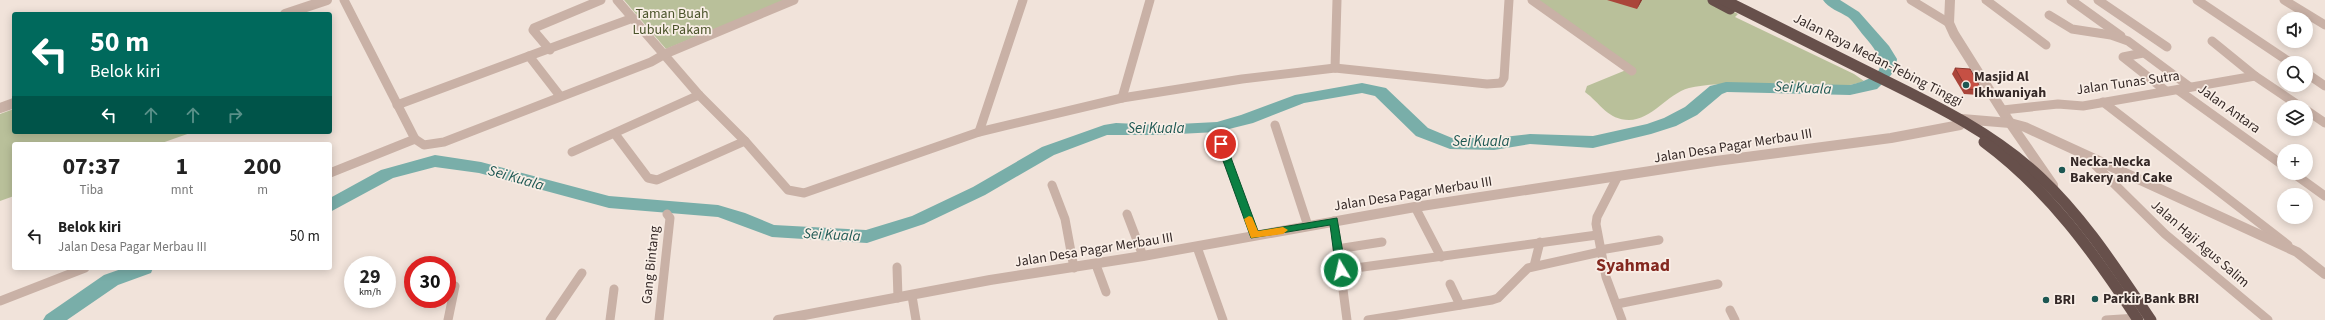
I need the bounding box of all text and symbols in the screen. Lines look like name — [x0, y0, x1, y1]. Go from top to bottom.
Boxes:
park label: Taman Buah Lubuk Pakam — [632, 4, 712, 40]
street label: Jalan Raya Medan-Tebing Tinggi — [1790, 8, 1966, 112]
map controls — [2277, 12, 2313, 224]
button: sound — [2277, 12, 2313, 48]
text: 50 m — [90, 22, 149, 62]
icon: left — [24, 28, 76, 80]
button: search — [2277, 56, 2313, 92]
text: Belok kiri — [90, 59, 160, 84]
street label: Jalan Tunas Sutra — [2075, 66, 2181, 100]
place label: Masjid Al Ikhwaniyah — [1974, 67, 2046, 103]
water label: Sei Kuala — [1774, 76, 1832, 100]
street label: Jalan Antara — [2194, 79, 2264, 139]
marker: Masjid Al Ikhwaniyah — [1961, 80, 1971, 90]
button: layers — [2277, 100, 2313, 136]
icon: left — [98, 104, 120, 126]
icon: ahead — [140, 104, 162, 126]
icon: ahead — [182, 104, 204, 126]
icon: right — [224, 104, 246, 126]
water label: Sei Kuala — [1127, 118, 1185, 139]
street label: Jalan Desa Pagar Merbau III — [1652, 124, 1814, 168]
pin — [1204, 127, 1238, 161]
water label: Sei Kuala — [1452, 131, 1510, 152]
icon: arrive — [1210, 133, 1232, 155]
button: + — [2277, 144, 2313, 180]
text: 07:37 — [62, 149, 120, 184]
text: 1 — [176, 149, 188, 184]
text: 200 — [244, 149, 282, 184]
place label: Necka-Necka Bakery and Cake — [2070, 152, 2172, 188]
water label: Sei Kuala — [486, 160, 546, 196]
marker: Necka-Necka Bakery and Cake — [2057, 165, 2067, 175]
street label: Jalan Desa Pagar Merbau III — [1332, 172, 1494, 216]
text: Tiba — [80, 181, 103, 199]
text: mnt — [171, 181, 193, 199]
text: m — [257, 181, 268, 199]
button: − — [2277, 188, 2313, 224]
street label: Jalan Haji Agus Salim — [2146, 196, 2254, 292]
text: Belok kiri — [58, 217, 121, 238]
water label: Sei Kuala — [803, 223, 861, 247]
icon: left — [24, 225, 46, 247]
street label: Gang Bintang — [637, 225, 665, 305]
text: 50 m — [290, 226, 320, 247]
street label: Jalan Desa Pagar Merbau III — [1013, 228, 1175, 272]
text: Jalan Desa Pagar Merbau III — [58, 238, 207, 256]
position arrow — [1320, 249, 1362, 291]
district label: Syahmad — [1596, 253, 1670, 278]
speed limit sign: 30 — [404, 256, 456, 308]
text: 29 — [359, 263, 381, 291]
text: km/h — [359, 285, 381, 299]
place label: Parkir Bank BRI — [2103, 289, 2199, 309]
place label: BRI — [2054, 290, 2075, 310]
marker: Parkir Bank BRI — [2090, 294, 2100, 304]
marker: BRI — [2041, 295, 2051, 305]

